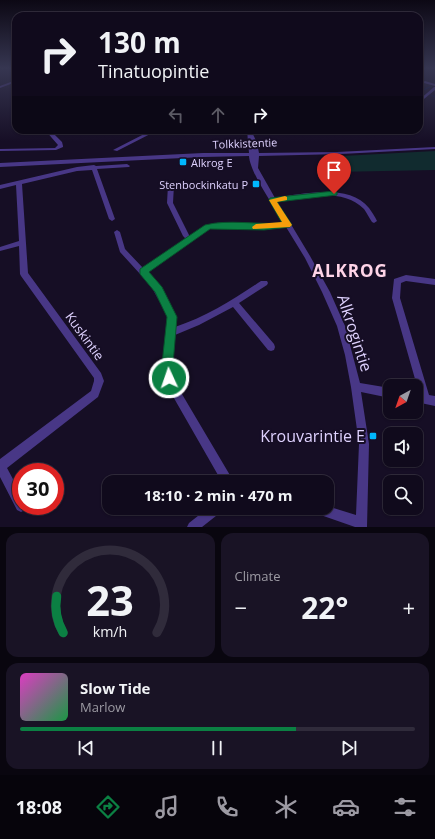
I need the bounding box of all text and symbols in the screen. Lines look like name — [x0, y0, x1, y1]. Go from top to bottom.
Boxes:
text: 130 m — [98, 23, 181, 61]
icon: right — [32, 28, 84, 80]
text: Tinatuopintie — [98, 59, 209, 83]
icon: left — [165, 104, 187, 126]
icon: ahead — [207, 104, 229, 126]
icon: right — [249, 104, 271, 126]
street label: Tolkkistentie — [212, 134, 278, 152]
pin — [317, 153, 351, 194]
place label: Alkrog E — [191, 155, 233, 170]
marker: Alkrog E — [178, 157, 188, 167]
icon: arrive — [323, 159, 345, 181]
place label: Stenbockinkatu P — [159, 177, 248, 192]
marker: Stenbockinkatu P — [251, 179, 261, 189]
district label: ALKROG — [312, 259, 388, 282]
street label: Alkrogintie — [332, 292, 378, 374]
street label: Kuskintie — [61, 308, 109, 364]
position arrow — [148, 357, 190, 399]
north arrow — [383, 379, 423, 419]
map controls — [383, 379, 423, 515]
place label: Krouvarintie E — [260, 425, 365, 447]
button: sound — [383, 427, 423, 467]
marker: Krouvarintie E — [368, 431, 378, 441]
speed limit sign: 30 — [12, 463, 64, 515]
button: search — [383, 475, 423, 515]
text: 18:10 · 2 min · 470 m — [144, 485, 292, 505]
text: Climate — [235, 567, 280, 585]
text: 23 — [86, 572, 134, 628]
text: 22° — [301, 587, 348, 628]
text: − — [235, 592, 247, 622]
text: + — [402, 592, 415, 622]
text: km/h — [93, 622, 128, 641]
text: Slow Tide — [80, 678, 150, 698]
text: Marlow — [80, 698, 125, 716]
icon: previous — [75, 737, 97, 759]
icon: pause — [206, 737, 228, 759]
icon: next — [338, 737, 360, 759]
icon: directions — [94, 793, 122, 821]
icon: music — [153, 793, 181, 821]
icon: phone — [213, 793, 241, 821]
icon: climate — [272, 793, 300, 821]
icon: car — [332, 793, 360, 821]
icon: filters — [391, 793, 419, 821]
text: 18:08 — [16, 795, 62, 819]

